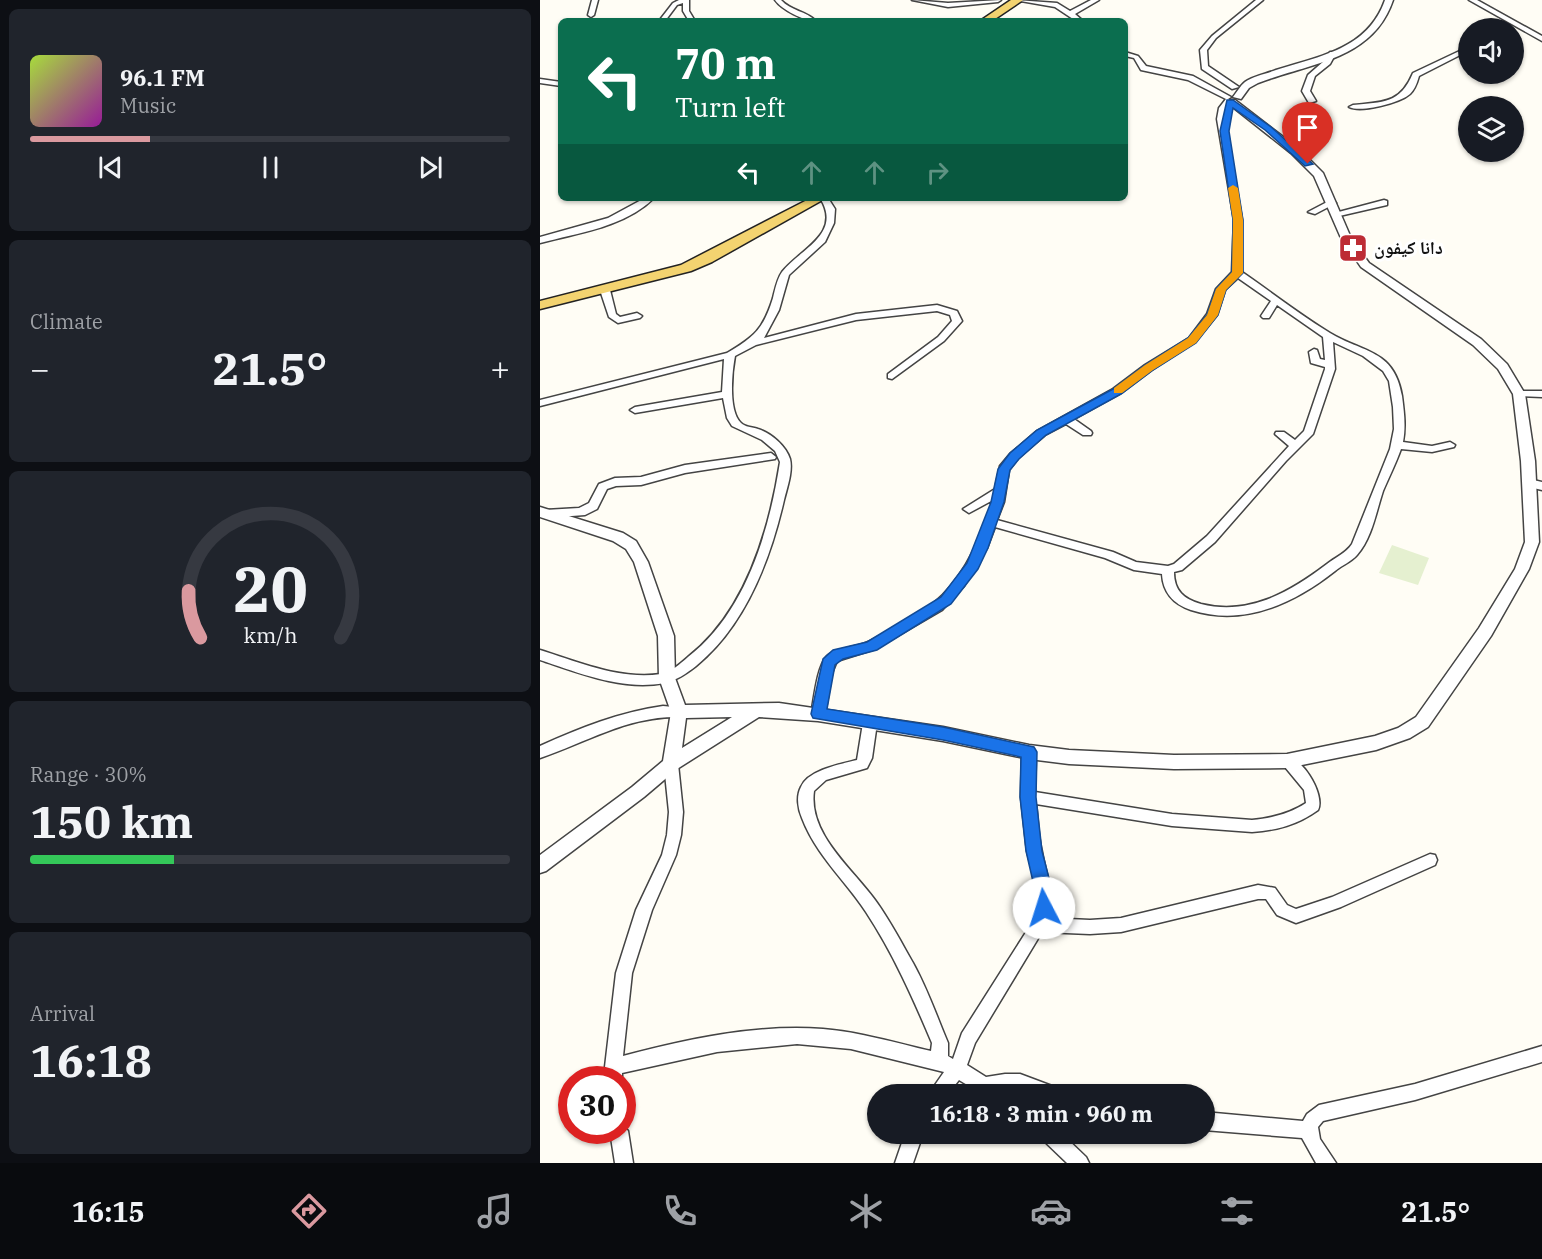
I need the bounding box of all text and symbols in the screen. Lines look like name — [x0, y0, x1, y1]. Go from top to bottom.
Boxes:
map controls — [1458, 18, 1524, 162]
button: sound — [1458, 18, 1524, 84]
text: 70 m — [675, 36, 776, 91]
icon: left — [576, 42, 654, 120]
text: 96.1 FM — [120, 63, 205, 92]
text: Turn left — [675, 89, 786, 124]
text: Music — [120, 92, 176, 119]
button: layers — [1458, 96, 1524, 162]
pin — [1282, 102, 1333, 164]
icon: arrive — [1291, 111, 1324, 144]
icon: previous — [94, 151, 127, 184]
icon: pause — [254, 151, 287, 184]
icon: next — [414, 151, 447, 184]
icon: left — [732, 156, 765, 189]
icon: ahead — [795, 156, 828, 189]
icon: ahead — [858, 156, 891, 189]
icon: right — [921, 156, 954, 189]
pharmacy icon: دانا كيفون — [1337, 232, 1369, 264]
place label: دانا كيفون — [1374, 236, 1443, 259]
text: Climate — [30, 308, 103, 335]
text: 21.5° — [213, 339, 327, 397]
text: − — [30, 347, 50, 390]
text: + — [490, 347, 510, 390]
text: 20 — [233, 549, 307, 630]
text: km/h — [243, 622, 297, 650]
text: Range · 30% — [30, 761, 147, 788]
text: 150 km — [30, 792, 193, 850]
position arrow — [1012, 876, 1076, 940]
text: Arrival — [30, 1000, 95, 1027]
text: 16:18 — [30, 1031, 152, 1089]
speed limit sign: 30 — [558, 1066, 636, 1144]
text: 16:18 · 3 min · 960 m — [929, 1099, 1153, 1128]
icon: directions — [288, 1190, 330, 1232]
icon: music — [474, 1190, 516, 1232]
icon: phone — [659, 1190, 701, 1232]
icon: climate — [845, 1190, 887, 1232]
icon: car — [1030, 1190, 1072, 1232]
icon: filters — [1216, 1190, 1258, 1232]
text: 16:15 — [72, 1194, 145, 1229]
text: 21.5° — [1401, 1194, 1470, 1229]

